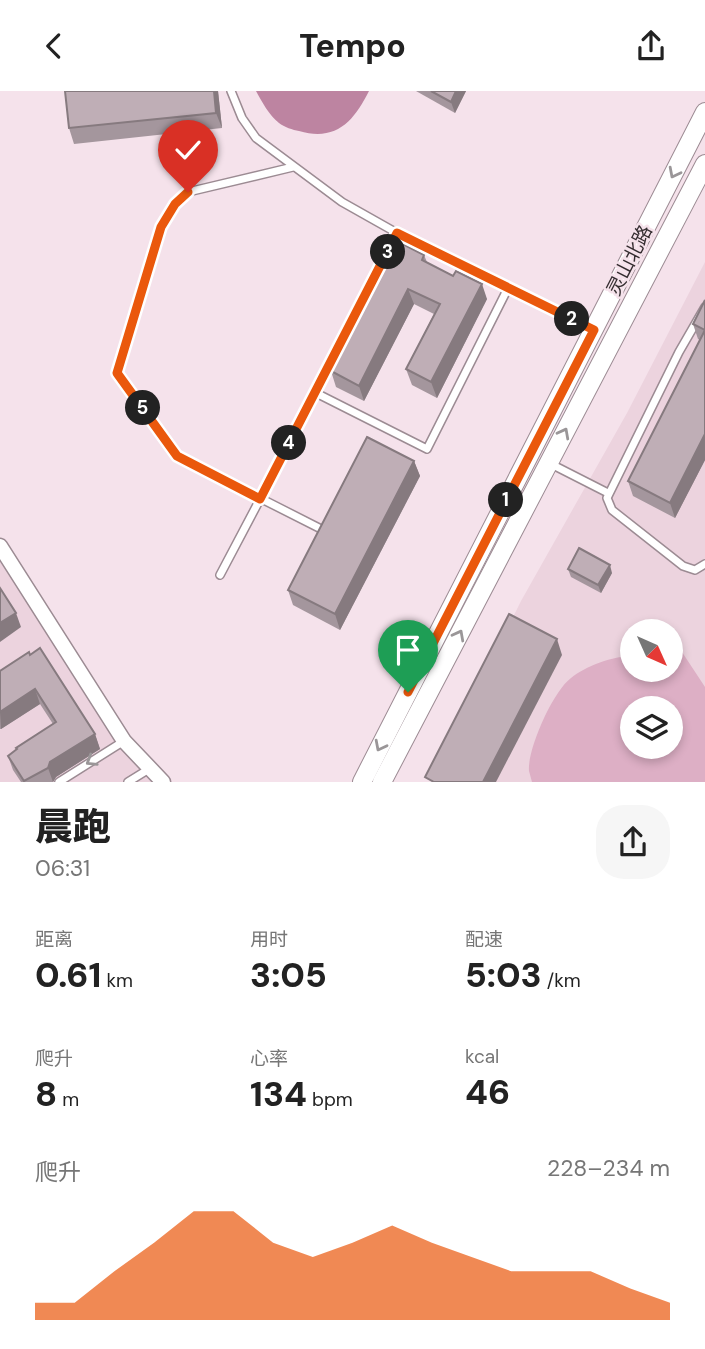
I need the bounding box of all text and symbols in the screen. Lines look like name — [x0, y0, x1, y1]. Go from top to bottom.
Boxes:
text: Tempo — [299, 25, 406, 67]
icon: back — [35, 27, 73, 65]
icon: share — [632, 27, 670, 65]
pin — [158, 120, 218, 192]
icon: check — [169, 131, 207, 169]
one-way arrow — [668, 166, 682, 178]
street label: 灵山北路 — [601, 221, 658, 300]
pin: 3 — [370, 235, 406, 269]
text: 3 — [382, 239, 393, 264]
pin: 2 — [554, 301, 590, 337]
text: 2 — [566, 306, 577, 331]
pin: 5 — [125, 391, 160, 425]
text: 5 — [137, 395, 148, 420]
pin: 4 — [272, 425, 306, 461]
one-way arrow — [556, 428, 569, 440]
text: 4 — [282, 430, 295, 455]
pin: 1 — [489, 483, 524, 517]
text: 1 — [502, 487, 509, 512]
north arrow — [620, 619, 682, 683]
map controls — [620, 619, 683, 759]
pin — [378, 620, 438, 692]
one-way arrow — [450, 630, 464, 642]
icon: arrive — [389, 631, 427, 669]
button: layers — [620, 696, 683, 759]
one-way arrow — [375, 739, 388, 751]
one-way arrow — [86, 753, 99, 766]
text: 晨跑 — [35, 802, 111, 852]
button: share — [596, 805, 670, 879]
text: 06:31 — [35, 853, 90, 883]
text: 距离 — [35, 927, 73, 952]
text: 用时 — [250, 927, 288, 952]
text: 配速 — [465, 927, 503, 952]
text: 0.61 — [35, 952, 101, 998]
text: 3:05 — [250, 952, 327, 998]
text: 5:03 — [465, 952, 542, 998]
text: km — [101, 968, 133, 993]
text: /km — [542, 968, 581, 993]
text: kcal — [465, 1044, 499, 1069]
text: 爬升 — [35, 1046, 73, 1071]
text: 心率 — [250, 1046, 288, 1071]
text: 46 — [465, 1069, 510, 1115]
text: 8 — [35, 1071, 57, 1117]
text: 134 — [250, 1071, 307, 1117]
text: m — [57, 1087, 79, 1112]
text: bpm — [307, 1087, 353, 1112]
text: 228–234 m — [547, 1153, 670, 1183]
text: 爬升 — [35, 1157, 81, 1187]

